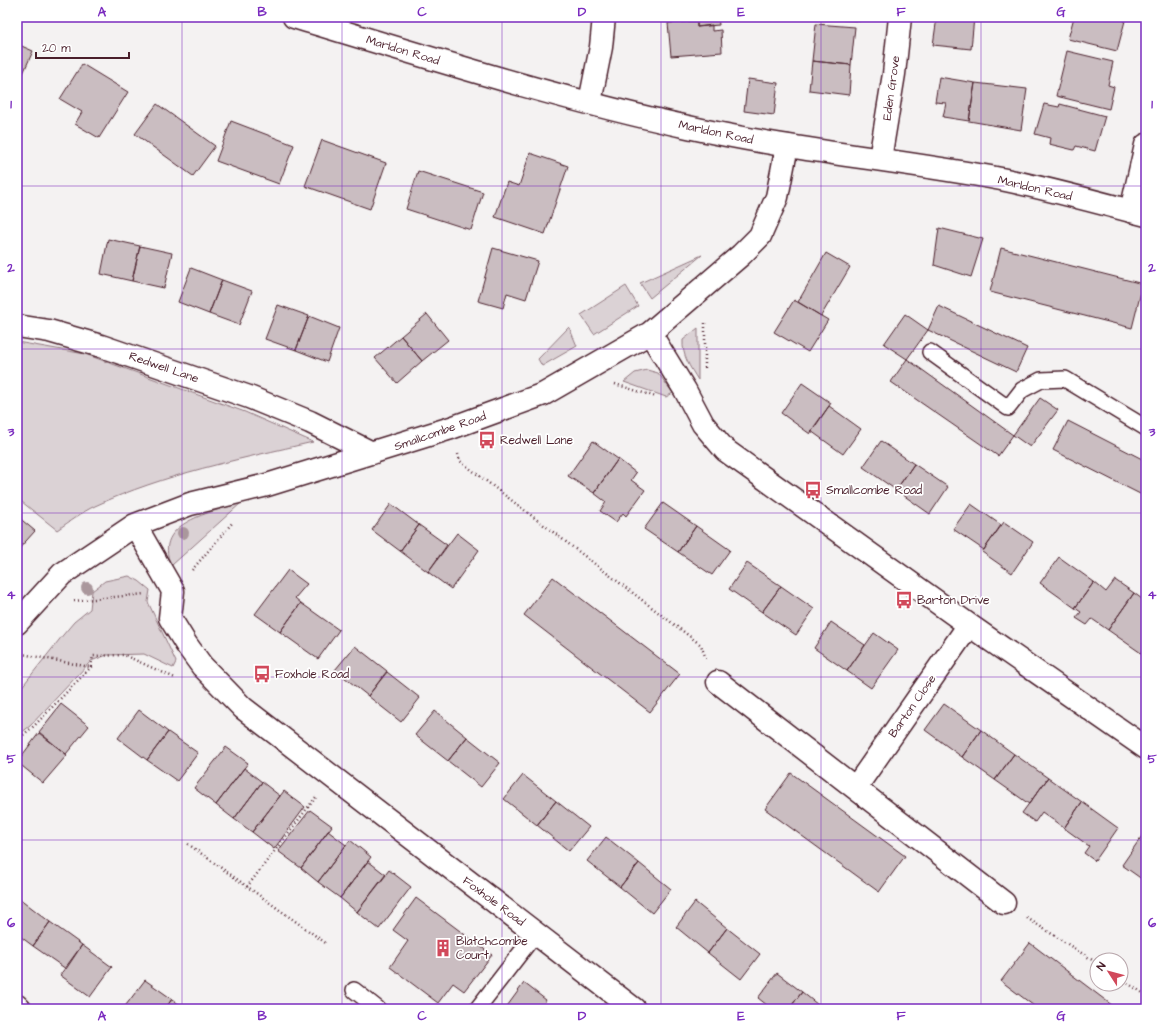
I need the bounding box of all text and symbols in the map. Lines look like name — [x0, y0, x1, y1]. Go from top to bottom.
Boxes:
text: A — [98, 3, 107, 21]
text: B — [257, 3, 267, 21]
text: C — [417, 3, 427, 21]
text: D — [578, 3, 587, 21]
text: E — [737, 3, 745, 21]
text: F — [896, 3, 906, 21]
text: G — [1056, 3, 1066, 21]
street label: Marldon Road — [364, 31, 442, 70]
scale bar — [36, 34, 129, 60]
text: 20 m — [42, 40, 71, 57]
street label: Eden Grove — [879, 54, 905, 121]
text: 1 — [10, 95, 12, 113]
text: 1 — [1151, 95, 1153, 113]
street label: Marldon Road — [677, 116, 755, 149]
street label: Marldon Road — [996, 172, 1074, 205]
text: 2 — [6, 259, 15, 277]
text: 2 — [1147, 259, 1156, 277]
street label: Redwell Lane — [127, 348, 202, 388]
street label: Smallcombe Road — [392, 408, 488, 455]
text: 3 — [7, 423, 15, 441]
text: 3 — [1148, 423, 1156, 441]
bus stop icon: Redwell Lane — [477, 430, 497, 450]
place label: Redwell Lane — [500, 432, 573, 449]
bus stop icon: Smallcombe Road — [803, 480, 823, 500]
place label: Smallcombe Road — [826, 482, 922, 499]
text: 4 — [7, 586, 16, 604]
text: 4 — [1148, 586, 1157, 604]
bus stop icon: Barton Drive — [894, 590, 914, 610]
place label: Barton Drive — [917, 592, 990, 609]
bus stop icon: Foxhole Road — [252, 664, 272, 684]
place label: Foxhole Road — [275, 666, 349, 683]
street label: Barton Close — [884, 671, 941, 741]
text: 5 — [6, 750, 16, 768]
text: 5 — [1147, 750, 1157, 768]
street label: Foxhole Road — [459, 872, 528, 931]
text: 6 — [7, 914, 16, 932]
text: 6 — [1148, 914, 1157, 932]
place label: Blatchcombe Court — [456, 933, 528, 964]
building icon: Blatchcombe Court — [433, 938, 453, 958]
north arrow — [1089, 952, 1129, 992]
text: N — [1093, 959, 1109, 974]
text: A — [98, 1007, 107, 1025]
text: B — [257, 1007, 267, 1025]
text: C — [417, 1007, 427, 1025]
text: D — [578, 1007, 587, 1025]
text: E — [737, 1007, 745, 1025]
text: F — [896, 1007, 906, 1025]
text: G — [1056, 1007, 1066, 1025]

